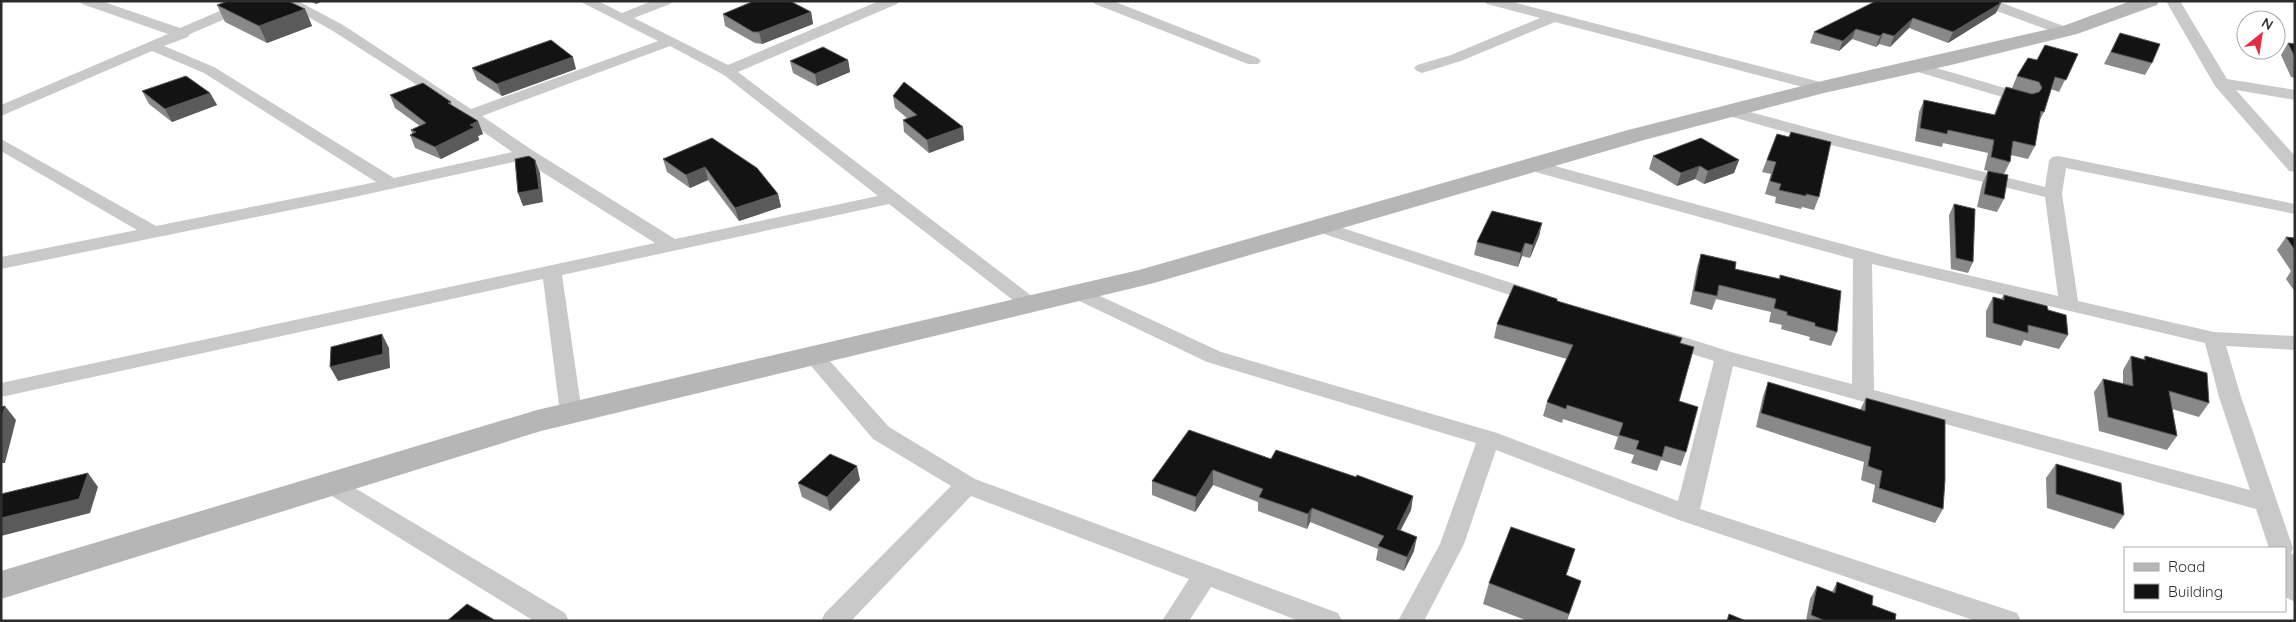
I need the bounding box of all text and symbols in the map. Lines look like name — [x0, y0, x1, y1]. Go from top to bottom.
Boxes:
north arrow — [2236, 10, 2286, 60]
text: N — [2259, 13, 2276, 34]
legend — [2124, 547, 2286, 612]
text: Road — [2168, 557, 2205, 576]
text: Building — [2168, 582, 2223, 601]

